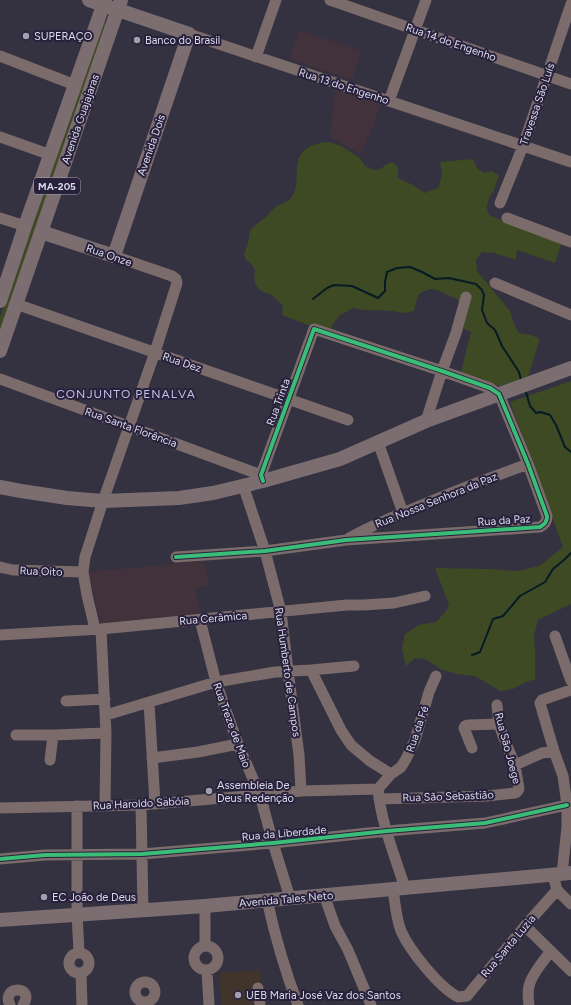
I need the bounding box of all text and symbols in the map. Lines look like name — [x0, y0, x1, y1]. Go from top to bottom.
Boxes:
street label: Rua 14 do Engenho — [404, 21, 498, 64]
place label: SUPERAÇO — [34, 30, 93, 43]
marker: SUPERAÇO — [21, 31, 31, 41]
place label: Banco do Brasil — [145, 34, 220, 47]
marker: Banco do Brasil — [132, 35, 142, 45]
street label: Travessa São Luís — [517, 61, 558, 147]
street label: Rua 13 do Engenho — [297, 66, 391, 107]
street label: Avenida Guajajaras — [59, 73, 102, 166]
street label: Avenida Dois — [135, 113, 168, 178]
road number: MA-205 — [34, 178, 80, 194]
street label: Rua Onze — [84, 242, 133, 269]
street label: Rua Dez — [161, 350, 203, 375]
street label: Rua Trinta — [264, 377, 293, 427]
district label: CONJUNTO PENALVA — [56, 387, 196, 401]
street label: Rua Santa Florência — [83, 405, 179, 450]
street label: Rua Nossa Senhora da Paz — [373, 470, 499, 531]
street label: Rua da Paz — [477, 512, 531, 529]
street label: Rua Oito — [19, 564, 63, 579]
street label: Rua Humberto de Campos — [272, 607, 303, 738]
street label: Rua Cerâmica — [179, 609, 248, 628]
street label: Rua Treze de Maio — [210, 681, 253, 770]
street label: Rua da Fé — [404, 704, 431, 754]
street label: Rua São Joege — [492, 711, 523, 785]
place label: Assembleia De Deus Redenção — [217, 779, 294, 805]
marker: Assembleia De Deus Redenção — [204, 786, 214, 796]
street label: Rua São Sebastião — [402, 788, 494, 805]
street label: Rua Haroldo Sabóia — [92, 794, 190, 813]
street label: Rua da Liberdade — [241, 823, 327, 844]
street label: Avenida Tales Neto — [238, 889, 334, 910]
place label: EC João de Deus — [52, 891, 136, 904]
marker: EC João de Deus — [39, 892, 49, 902]
street label: Rua Santa Luzia — [478, 912, 538, 980]
place label: UEB Maria José Vaz dos Santos — [246, 989, 401, 1002]
marker: UEB Maria José Vaz dos Santos — [233, 990, 243, 1000]

